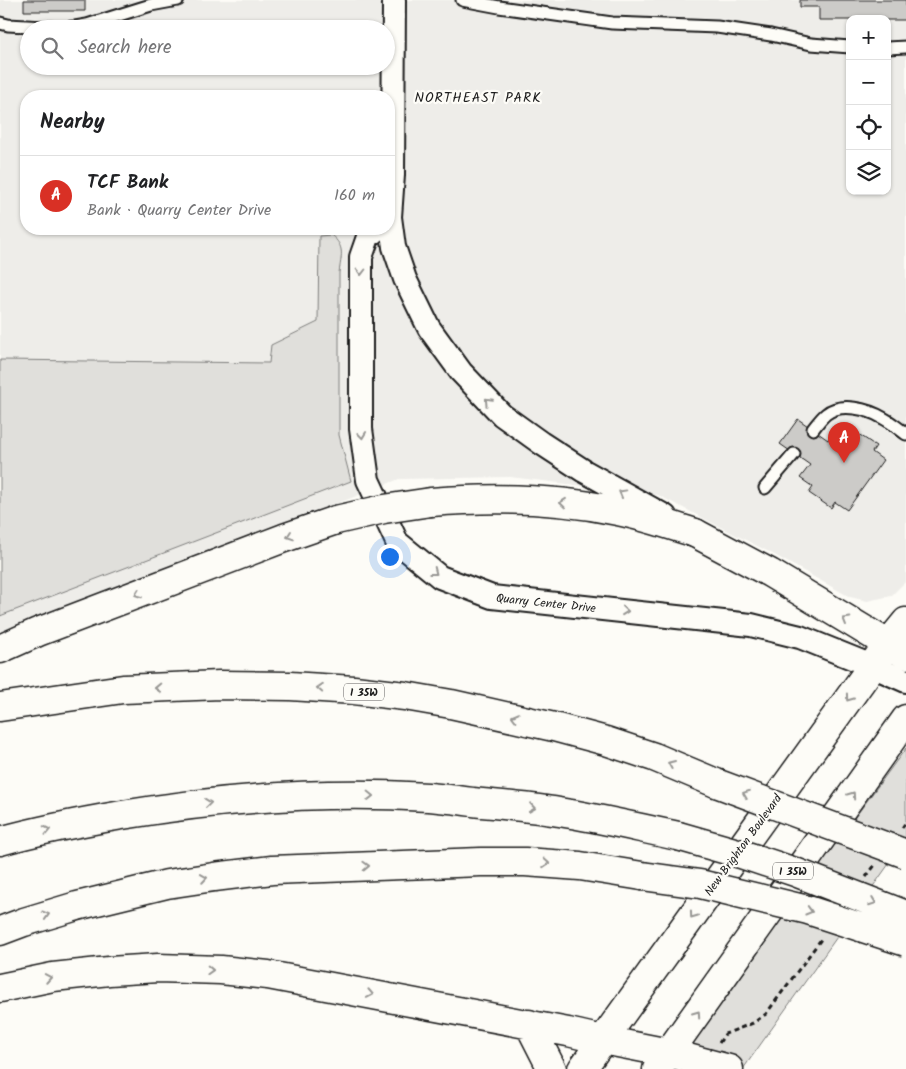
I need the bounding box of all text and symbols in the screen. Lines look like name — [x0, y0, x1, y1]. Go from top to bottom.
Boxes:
map controls — [846, 15, 891, 195]
button: + — [846, 15, 891, 60]
search box — [20, 20, 395, 75]
text: Search here — [78, 33, 172, 63]
icon: search — [38, 34, 66, 62]
button: − — [846, 60, 891, 105]
district label: NORTHEAST PARK — [415, 87, 541, 109]
button: locate — [846, 105, 891, 150]
text: Nearby — [40, 106, 105, 139]
button: layers — [846, 150, 891, 195]
text: TCF Bank — [87, 168, 168, 198]
text: A — [51, 183, 61, 208]
text: 160 m — [334, 183, 375, 208]
text: Bank · Quarry Center Drive — [87, 198, 271, 223]
one-way arrow — [356, 268, 366, 276]
one-way arrow — [485, 398, 494, 407]
pin: A — [828, 422, 860, 463]
one-way arrow — [356, 431, 367, 439]
one-way arrow — [618, 489, 627, 499]
one-way arrow — [558, 498, 566, 509]
one-way arrow — [286, 530, 295, 540]
your location — [377, 544, 403, 570]
one-way arrow — [428, 567, 437, 575]
one-way arrow — [134, 588, 143, 598]
street label: Quarry Center Drive — [495, 589, 597, 618]
one-way arrow — [622, 605, 630, 616]
one-way arrow — [842, 616, 851, 626]
one-way arrow — [154, 683, 162, 693]
one-way arrow — [316, 683, 324, 694]
road number: I 35W — [344, 684, 384, 700]
one-way arrow — [846, 692, 855, 701]
one-way arrow — [512, 713, 520, 723]
one-way arrow — [667, 759, 676, 770]
street label: New Brighton Boulevard — [700, 789, 788, 900]
one-way arrow — [742, 790, 751, 800]
one-way arrow — [366, 791, 374, 801]
one-way arrow — [846, 791, 855, 801]
one-way arrow — [204, 798, 212, 809]
one-way arrow — [528, 802, 536, 813]
one-way arrow — [43, 825, 52, 835]
one-way arrow — [542, 858, 550, 869]
one-way arrow — [363, 861, 371, 872]
road number: I 35W — [773, 862, 813, 879]
one-way arrow — [200, 874, 209, 884]
one-way arrow — [868, 896, 877, 906]
one-way arrow — [804, 905, 813, 915]
one-way arrow — [690, 909, 699, 919]
one-way arrow — [42, 911, 50, 921]
one-way arrow — [206, 965, 214, 975]
one-way arrow — [43, 974, 52, 984]
one-way arrow — [366, 988, 375, 998]
one-way arrow — [691, 1010, 700, 1019]

